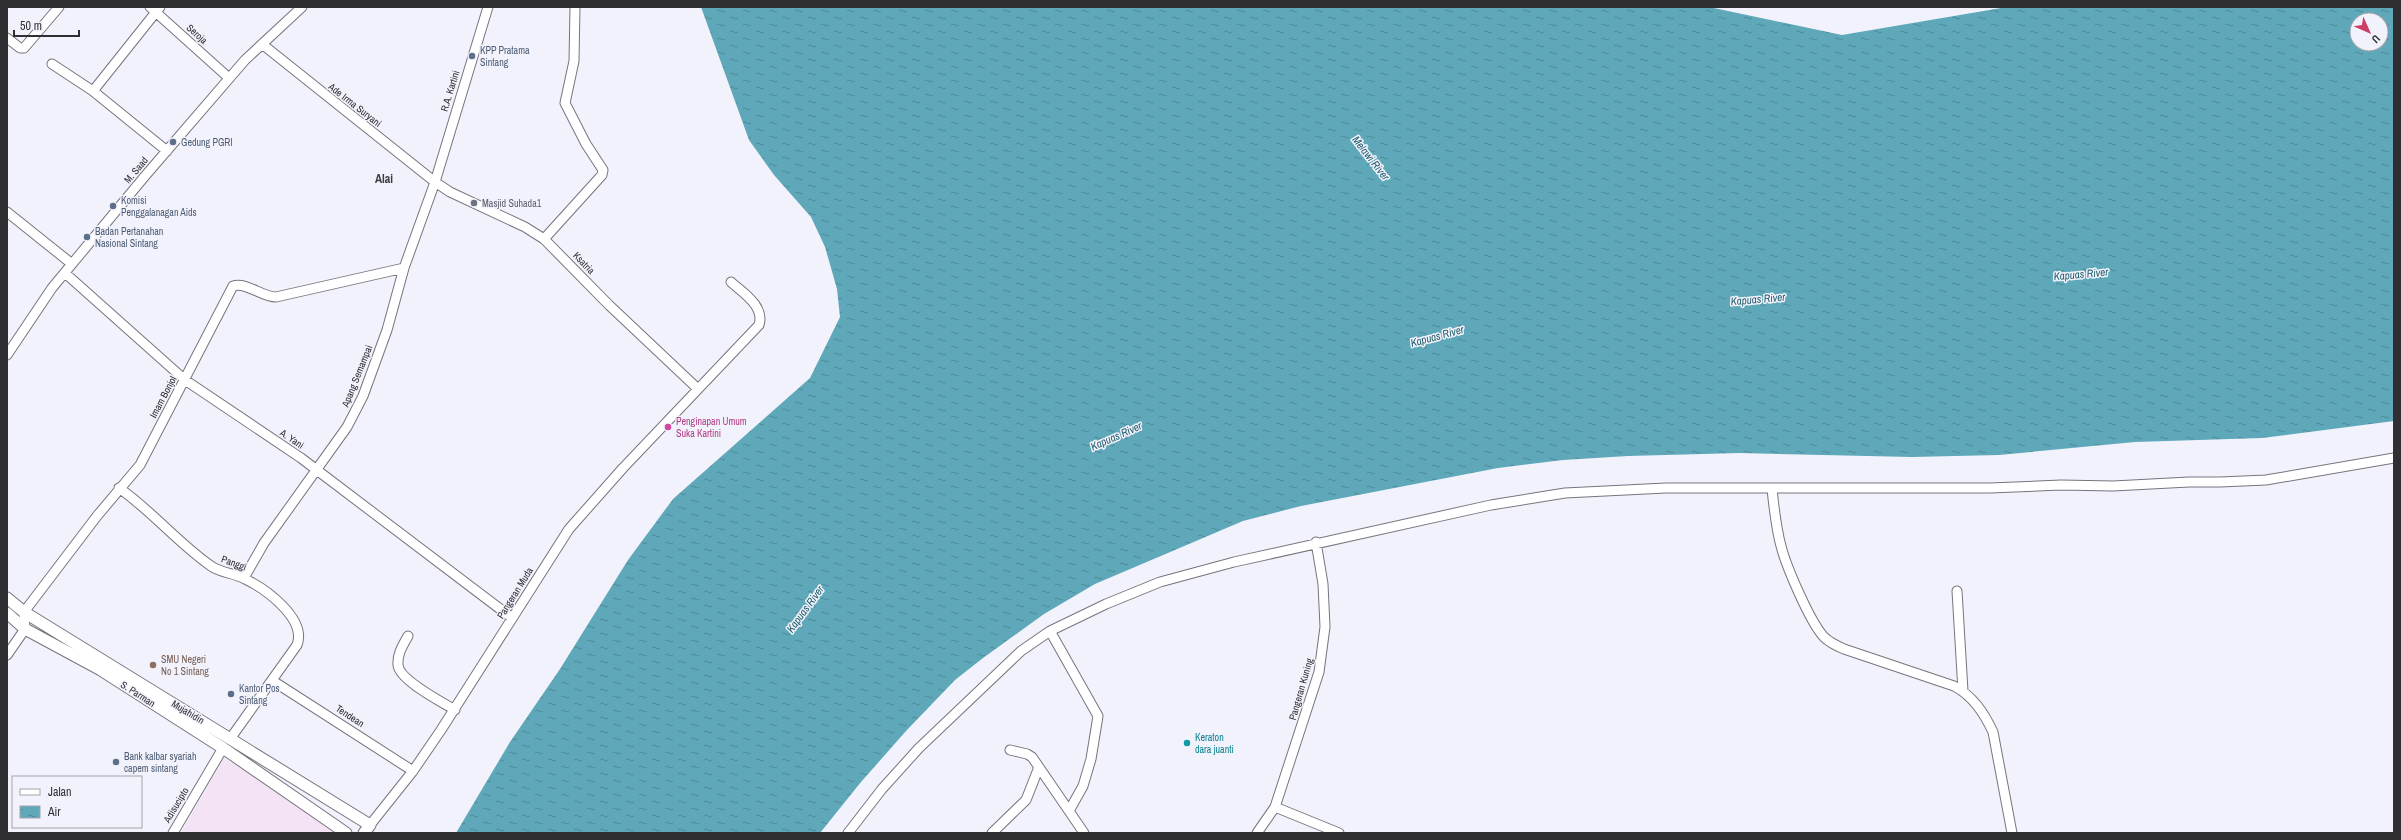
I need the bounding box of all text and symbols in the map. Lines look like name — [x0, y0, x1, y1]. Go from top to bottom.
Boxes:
scale bar — [14, 12, 79, 38]
north arrow — [2349, 12, 2389, 52]
text: 50 m — [20, 18, 42, 34]
street label: Seroja — [184, 21, 210, 47]
text: U — [2369, 32, 2383, 46]
place label: KPP Pratama Sintang — [480, 44, 530, 69]
marker: KPP Pratama Sintang — [467, 51, 477, 61]
street label: R.A. Kartini — [438, 69, 462, 113]
street label: Ade Irma Suryani — [325, 80, 384, 130]
water label: Melawi River — [1349, 133, 1393, 184]
place label: Gedung PGRI — [181, 136, 233, 149]
marker: Gedung PGRI — [168, 137, 178, 147]
street label: M. Saad — [121, 154, 151, 186]
district label: Alai — [375, 171, 393, 187]
place label: Komisi Penggalanagan Aids — [121, 194, 197, 219]
place label: Masjid Suhada1 — [482, 197, 542, 210]
marker: Masjid Suhada1 — [469, 198, 479, 208]
marker: Komisi Penggalanagan Aids — [108, 201, 118, 211]
place label: Badan Pertanahan Nasional Sintang — [95, 225, 163, 250]
marker: Badan Pertanahan Nasional Sintang — [82, 232, 92, 242]
street label: Ksatria — [570, 249, 598, 277]
water label: Kapuas River — [2053, 265, 2110, 283]
water label: Kapuas River — [1730, 290, 1787, 308]
water label: Kapuas River — [1409, 322, 1466, 350]
street label: Apang Semampai — [338, 343, 375, 410]
street label: Imam Bonjol — [147, 374, 180, 420]
place label: Penginapan Umum Suka Kartini — [676, 415, 747, 440]
water label: Kapuas River — [1088, 418, 1145, 454]
marker: Penginapan Umum Suka Kartini — [663, 422, 673, 432]
street label: A. Yani — [277, 426, 306, 452]
street label: Panggi — [220, 552, 248, 574]
street label: Pangeran Muda — [494, 564, 536, 621]
water label: Kapuas River — [783, 582, 827, 635]
place label: SMU Negeri No 1 Sintang — [161, 653, 209, 678]
street label: Pangeran Kuning — [1286, 656, 1316, 721]
marker: SMU Negeri No 1 Sintang — [148, 660, 158, 670]
street label: S. Parman — [118, 678, 158, 710]
place label: Kantor Pos Sintang — [239, 682, 280, 707]
marker: Kantor Pos Sintang — [226, 689, 236, 699]
street label: Mujahidin — [169, 697, 207, 727]
street label: Tendean — [333, 702, 367, 730]
place label: Keraton dara juanti — [1195, 731, 1234, 756]
marker: Keraton dara juanti — [1182, 738, 1192, 748]
place label: Bank kalbar syariah capem sintang — [124, 750, 196, 775]
marker: Bank kalbar syariah capem sintang — [111, 757, 121, 767]
legend — [12, 776, 142, 828]
text: Jalan — [48, 784, 72, 800]
street label: Adisucipto — [160, 785, 192, 826]
text: Air — [47, 804, 61, 820]

